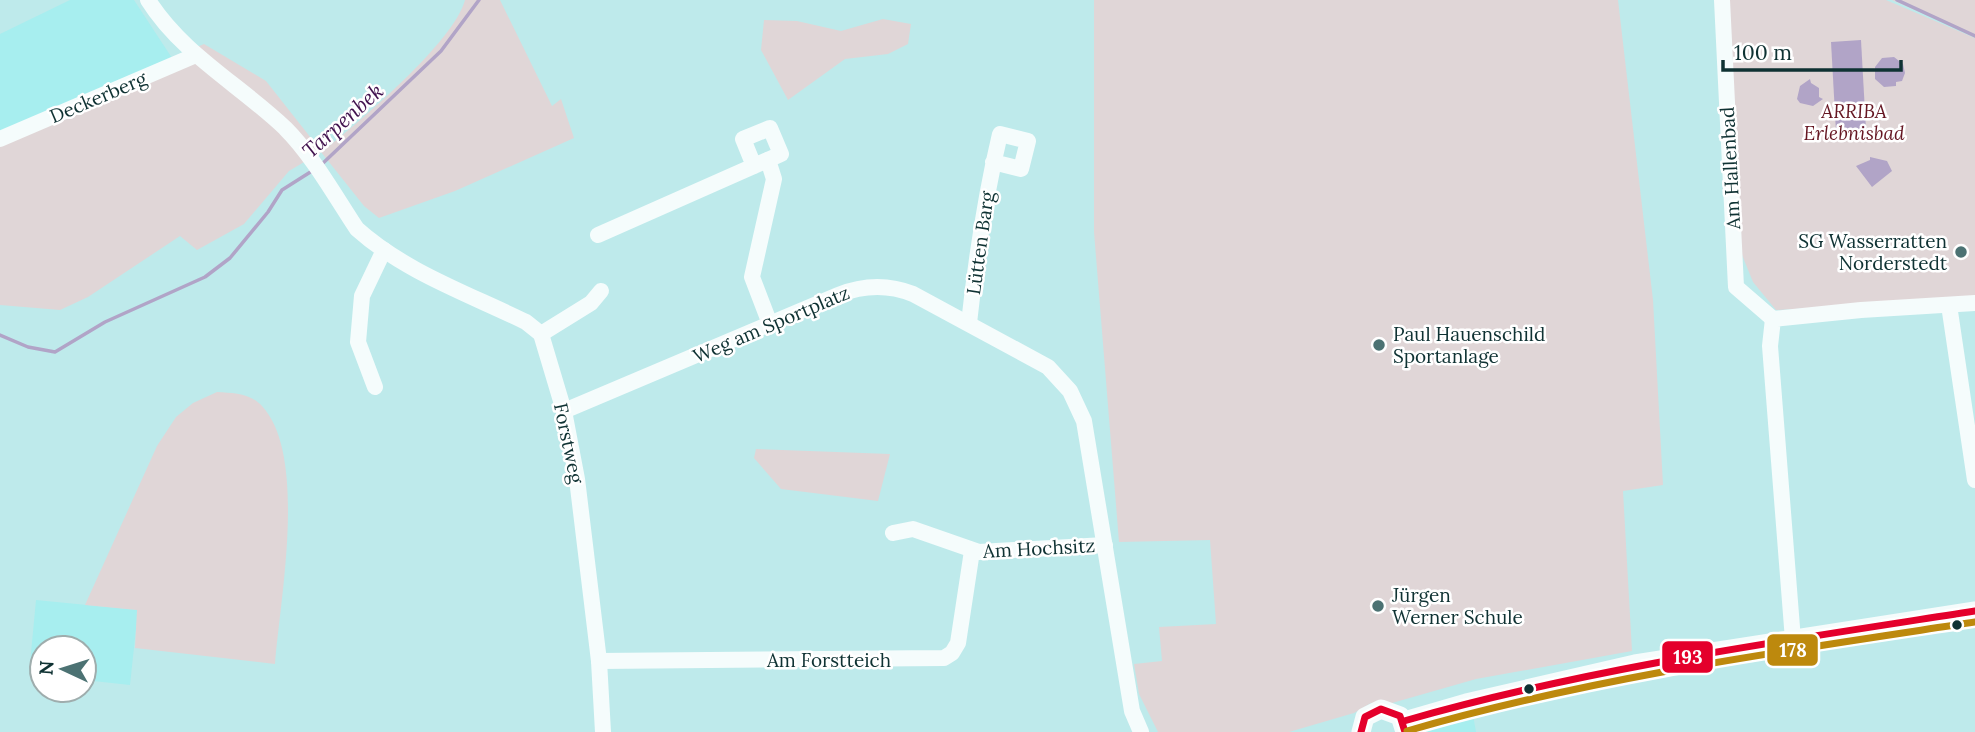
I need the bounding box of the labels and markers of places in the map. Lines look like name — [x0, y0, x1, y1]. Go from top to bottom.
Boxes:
place label: SG Wasserratten Norderstedt — [1798, 229, 1948, 275]
marker: SG Wasserratten Norderstedt — [1953, 244, 1969, 260]
place label: Paul Hauenschild Sportanlage — [1393, 322, 1545, 368]
marker: Paul Hauenschild Sportanlage — [1371, 337, 1387, 353]
place label: Jürgen Werner Schule — [1391, 583, 1523, 629]
marker: Jürgen Werner Schule — [1370, 598, 1386, 614]
unlabelled marker — [1950, 618, 1964, 632]
unlabelled marker — [1522, 682, 1536, 696]

